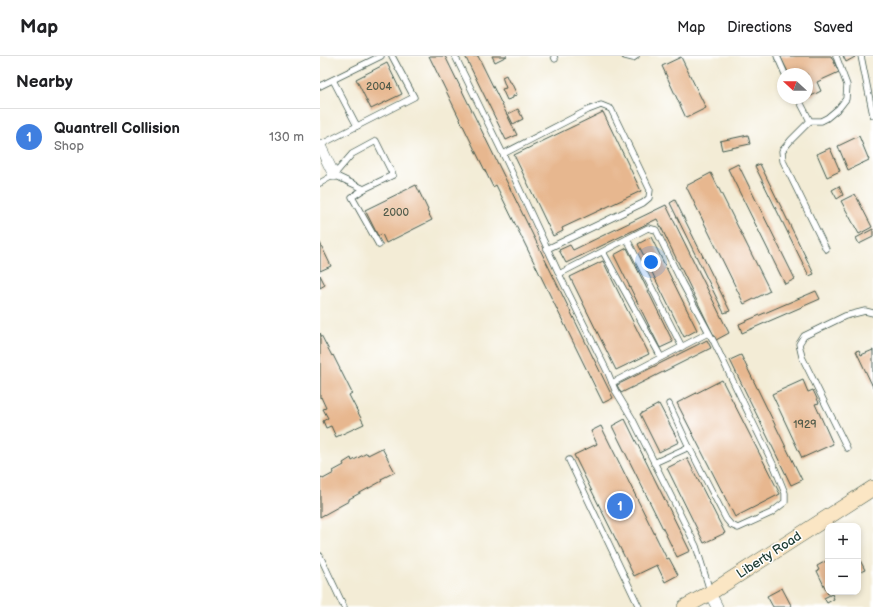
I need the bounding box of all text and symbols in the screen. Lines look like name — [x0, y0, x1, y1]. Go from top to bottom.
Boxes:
text: Map — [20, 16, 58, 39]
text: Map — [677, 19, 705, 36]
text: Directions — [727, 19, 792, 36]
text: Saved — [814, 19, 853, 36]
north arrow — [777, 68, 813, 104]
text: Nearby — [16, 72, 73, 92]
house number: 2004 — [366, 80, 392, 93]
text: Quantrell Collision — [54, 119, 180, 138]
text: 1 — [26, 129, 32, 145]
text: 130 m — [269, 129, 304, 145]
text: Shop — [54, 138, 84, 154]
house number: 2000 — [383, 206, 409, 219]
your location — [641, 252, 661, 272]
house number: 1929 — [793, 418, 817, 431]
pin: 1 — [607, 491, 633, 521]
map controls — [825, 523, 861, 595]
button: + — [825, 523, 861, 559]
street label: Liberty Road — [733, 528, 805, 582]
button: − — [825, 559, 861, 595]

